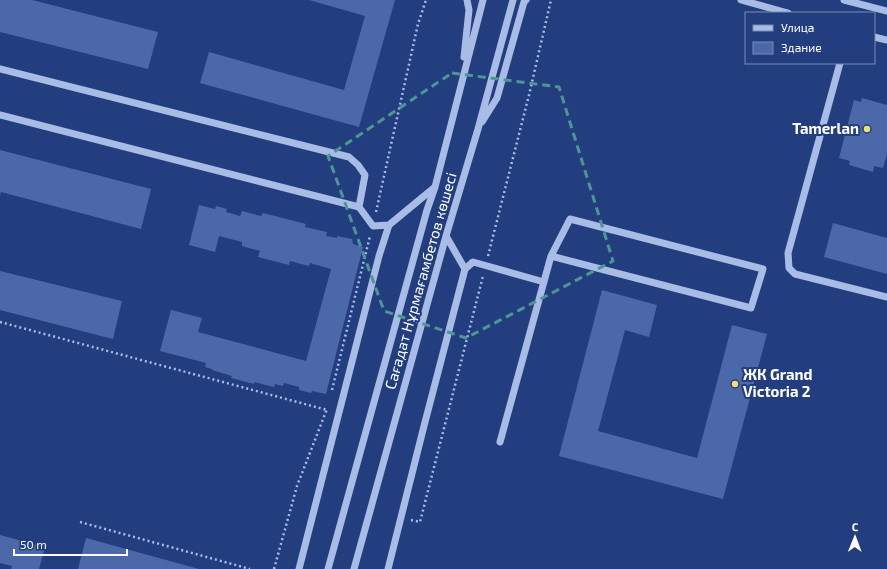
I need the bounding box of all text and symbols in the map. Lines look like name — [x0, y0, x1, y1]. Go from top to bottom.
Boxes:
legend — [745, 12, 875, 64]
text: Улица — [781, 20, 814, 34]
text: Здание — [781, 40, 822, 54]
place label: Tamerlan — [792, 119, 859, 137]
marker: Tamerlan — [862, 124, 872, 134]
street label: Сағадат Нұрмағамбетов көшесі — [380, 170, 460, 391]
place label: ЖК Grand Victoria 2 — [743, 365, 813, 400]
marker: ЖК Grand Victoria 2 — [730, 379, 740, 389]
north arrow — [835, 517, 875, 557]
text: С — [852, 520, 859, 533]
scale bar — [14, 531, 127, 557]
text: 50 m — [20, 537, 47, 551]

